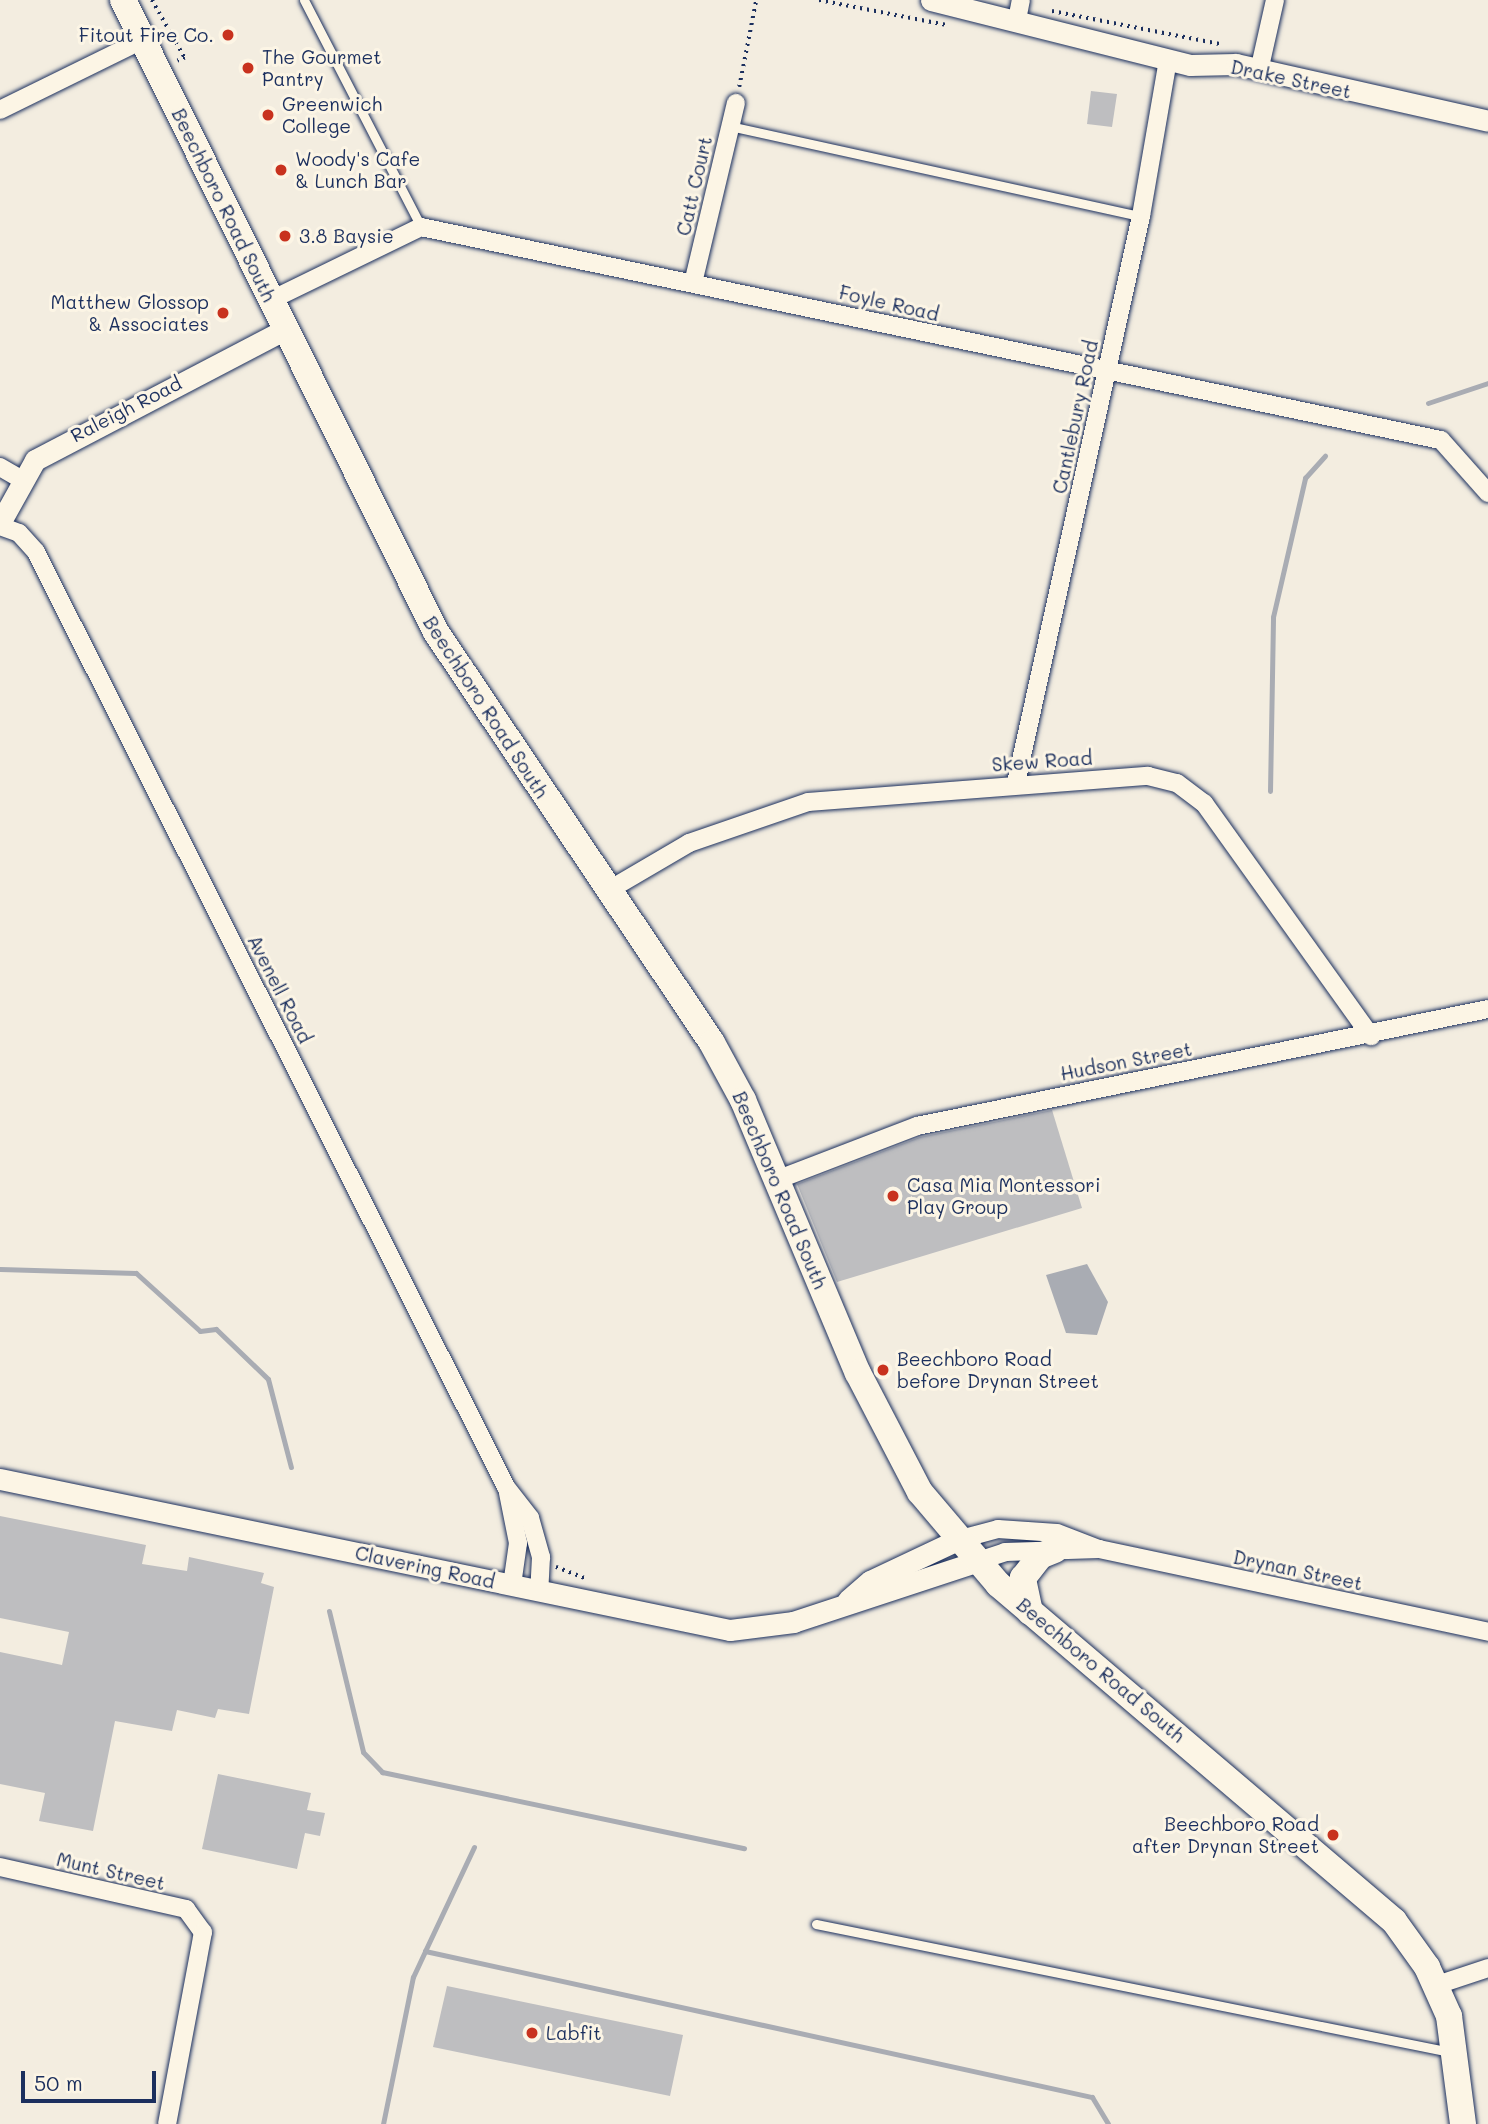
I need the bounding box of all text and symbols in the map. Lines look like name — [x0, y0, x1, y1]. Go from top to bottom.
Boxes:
place label: Fitout Fire Co. — [79, 24, 214, 46]
marker: Fitout Fire Co. — [220, 27, 236, 43]
place label: The Gourmet Pantry — [262, 46, 382, 90]
street label: Drake Street — [1229, 55, 1353, 103]
marker: The Gourmet Pantry — [240, 60, 256, 76]
place label: Greenwich College — [282, 93, 382, 137]
street label: Beechboro Road South — [167, 105, 281, 305]
marker: Greenwich College — [260, 107, 276, 123]
street label: Catt Court — [671, 134, 717, 238]
place label: Woody's Cafe & Lunch Bar — [295, 148, 420, 192]
marker: Woody's Cafe & Lunch Bar — [273, 162, 289, 178]
place label: 3.8 Baysie — [299, 225, 394, 247]
marker: 3.8 Baysie — [277, 228, 293, 244]
street label: Foyle Road — [837, 280, 941, 326]
place label: Matthew Glossop & Associates — [50, 291, 209, 335]
marker: Matthew Glossop & Associates — [215, 305, 231, 321]
street label: Cantlebury Road — [1048, 338, 1102, 496]
street label: Raleigh Road — [67, 371, 185, 447]
street label: Beechboro Road South — [419, 612, 553, 802]
street label: Skew Road — [991, 746, 1093, 776]
street label: Avenell Road — [243, 931, 317, 1047]
street label: Hudson Street — [1058, 1037, 1194, 1085]
street label: Beechboro Road South — [728, 1088, 832, 1292]
place label: Casa Mia Montessori Play Group — [907, 1174, 1101, 1218]
marker: Casa Mia Montessori Play Group — [885, 1188, 901, 1204]
place label: Beechboro Road before Drynan Street — [897, 1348, 1099, 1392]
marker: Beechboro Road before Drynan Street — [875, 1362, 891, 1378]
street label: Clavering Road — [353, 1541, 497, 1593]
street label: Drynan Street — [1231, 1545, 1365, 1595]
street label: Beechboro Road South — [1012, 1593, 1190, 1747]
place label: Beechboro Road after Drynan Street — [1132, 1813, 1319, 1857]
marker: Beechboro Road after Drynan Street — [1325, 1827, 1341, 1843]
street label: Munt Street — [54, 1847, 168, 1895]
place label: Labfit — [546, 2022, 601, 2044]
marker: Labfit — [524, 2025, 540, 2041]
scale bar — [24, 2058, 159, 2102]
text: 50 m — [34, 2069, 83, 2096]

